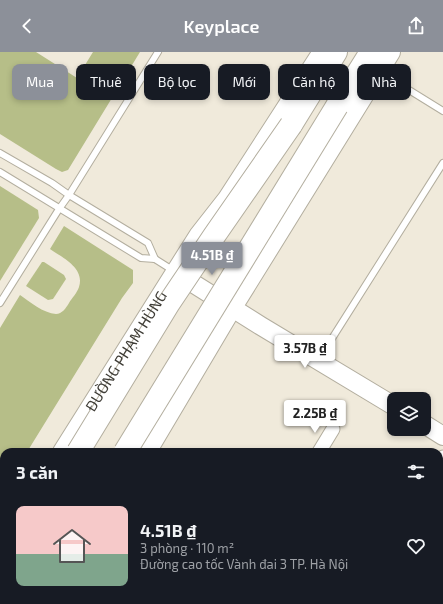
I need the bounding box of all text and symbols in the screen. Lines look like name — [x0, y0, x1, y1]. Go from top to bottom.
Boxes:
icon: back — [16, 15, 38, 37]
text: Keyplace — [184, 15, 259, 37]
icon: share — [405, 15, 427, 37]
chip: Mua — [12, 64, 68, 100]
chip: Thuê — [76, 64, 136, 100]
chip: Bộ lọc — [144, 64, 210, 100]
chip: Mới — [218, 64, 270, 100]
chip: Căn hộ — [278, 64, 349, 100]
chip: Nhà — [357, 64, 411, 100]
pin: 4.51B ₫ — [175, 242, 249, 276]
text: 4.51B ₫ — [190, 247, 234, 263]
street label: ĐƯỜNG PHẠM HÙNG — [81, 287, 170, 414]
pin: 3.57B ₫ — [268, 335, 342, 369]
text: 3.57B ₫ — [283, 340, 327, 356]
map controls — [387, 392, 431, 436]
button: layers — [387, 392, 431, 436]
pin: 2.25B ₫ — [278, 400, 352, 434]
text: 2.25B ₫ — [293, 405, 337, 421]
icon: filters — [405, 461, 427, 483]
text: 3 căn — [16, 462, 58, 482]
text: 4.51B ₫ — [140, 520, 196, 540]
icon: home — [48, 522, 96, 570]
icon: heart — [405, 535, 427, 557]
text: 3 phòng · 110 m² — [140, 540, 234, 556]
text: Đường cao tốc Vành đai 3 TP. Hà Nội — [140, 556, 348, 572]

